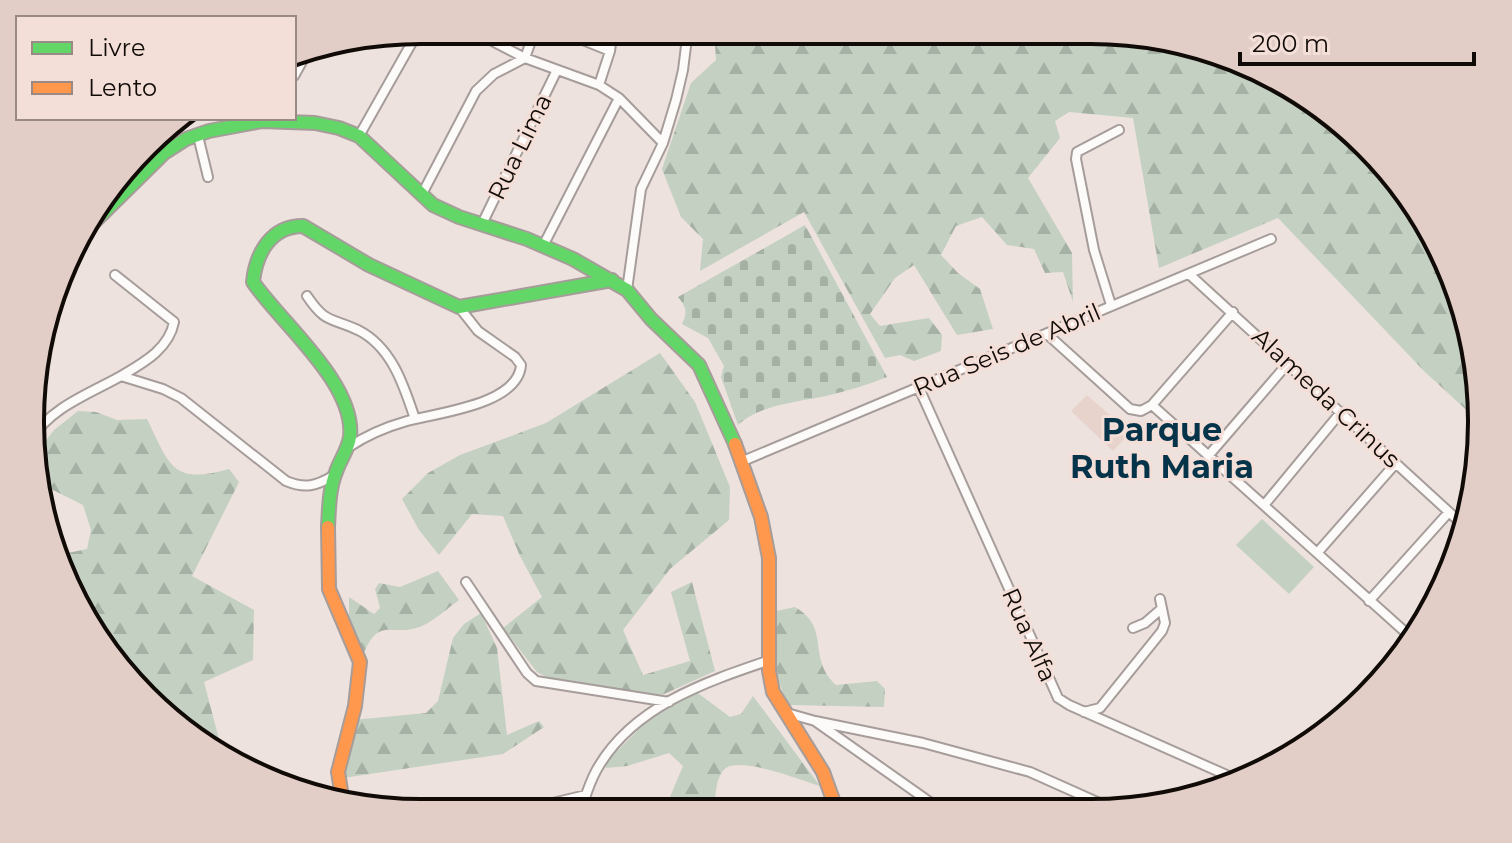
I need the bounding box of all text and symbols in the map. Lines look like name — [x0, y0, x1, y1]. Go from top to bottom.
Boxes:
legend — [16, 16, 296, 120]
scale bar — [1240, 16, 1474, 66]
text: 200 m — [1252, 29, 1329, 58]
text: Livre — [88, 33, 145, 62]
text: Lento — [88, 73, 157, 102]
street label: Rua Lima — [481, 89, 558, 204]
street label: Rua Seis de Abril — [909, 297, 1105, 402]
street label: Alameda Crinus — [1246, 322, 1406, 474]
district label: Parque Ruth Maria — [1070, 410, 1254, 486]
street label: Rua Alfa — [996, 583, 1063, 686]

